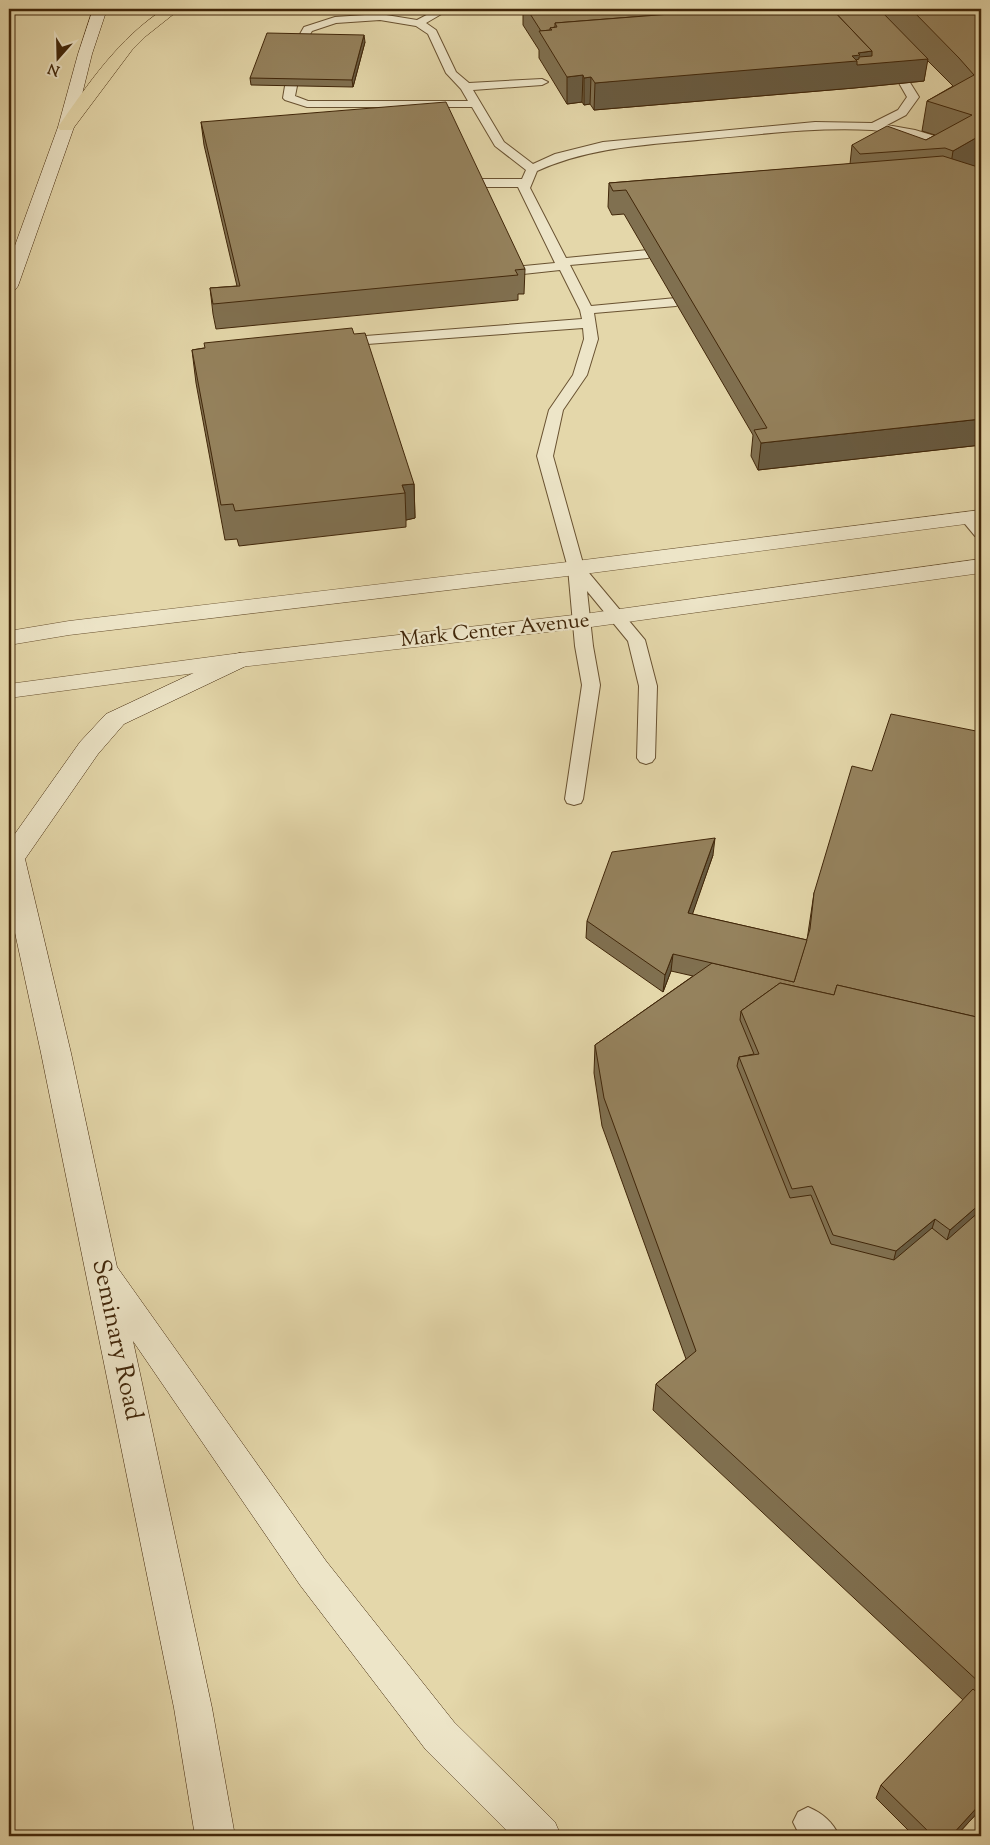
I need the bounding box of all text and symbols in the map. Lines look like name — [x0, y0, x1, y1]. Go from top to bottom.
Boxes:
north arrow — [32, 32, 82, 82]
text: N — [46, 57, 63, 80]
street label: Mark Center Avenue — [399, 606, 591, 656]
street label: Seminary Road — [81, 1256, 151, 1424]

